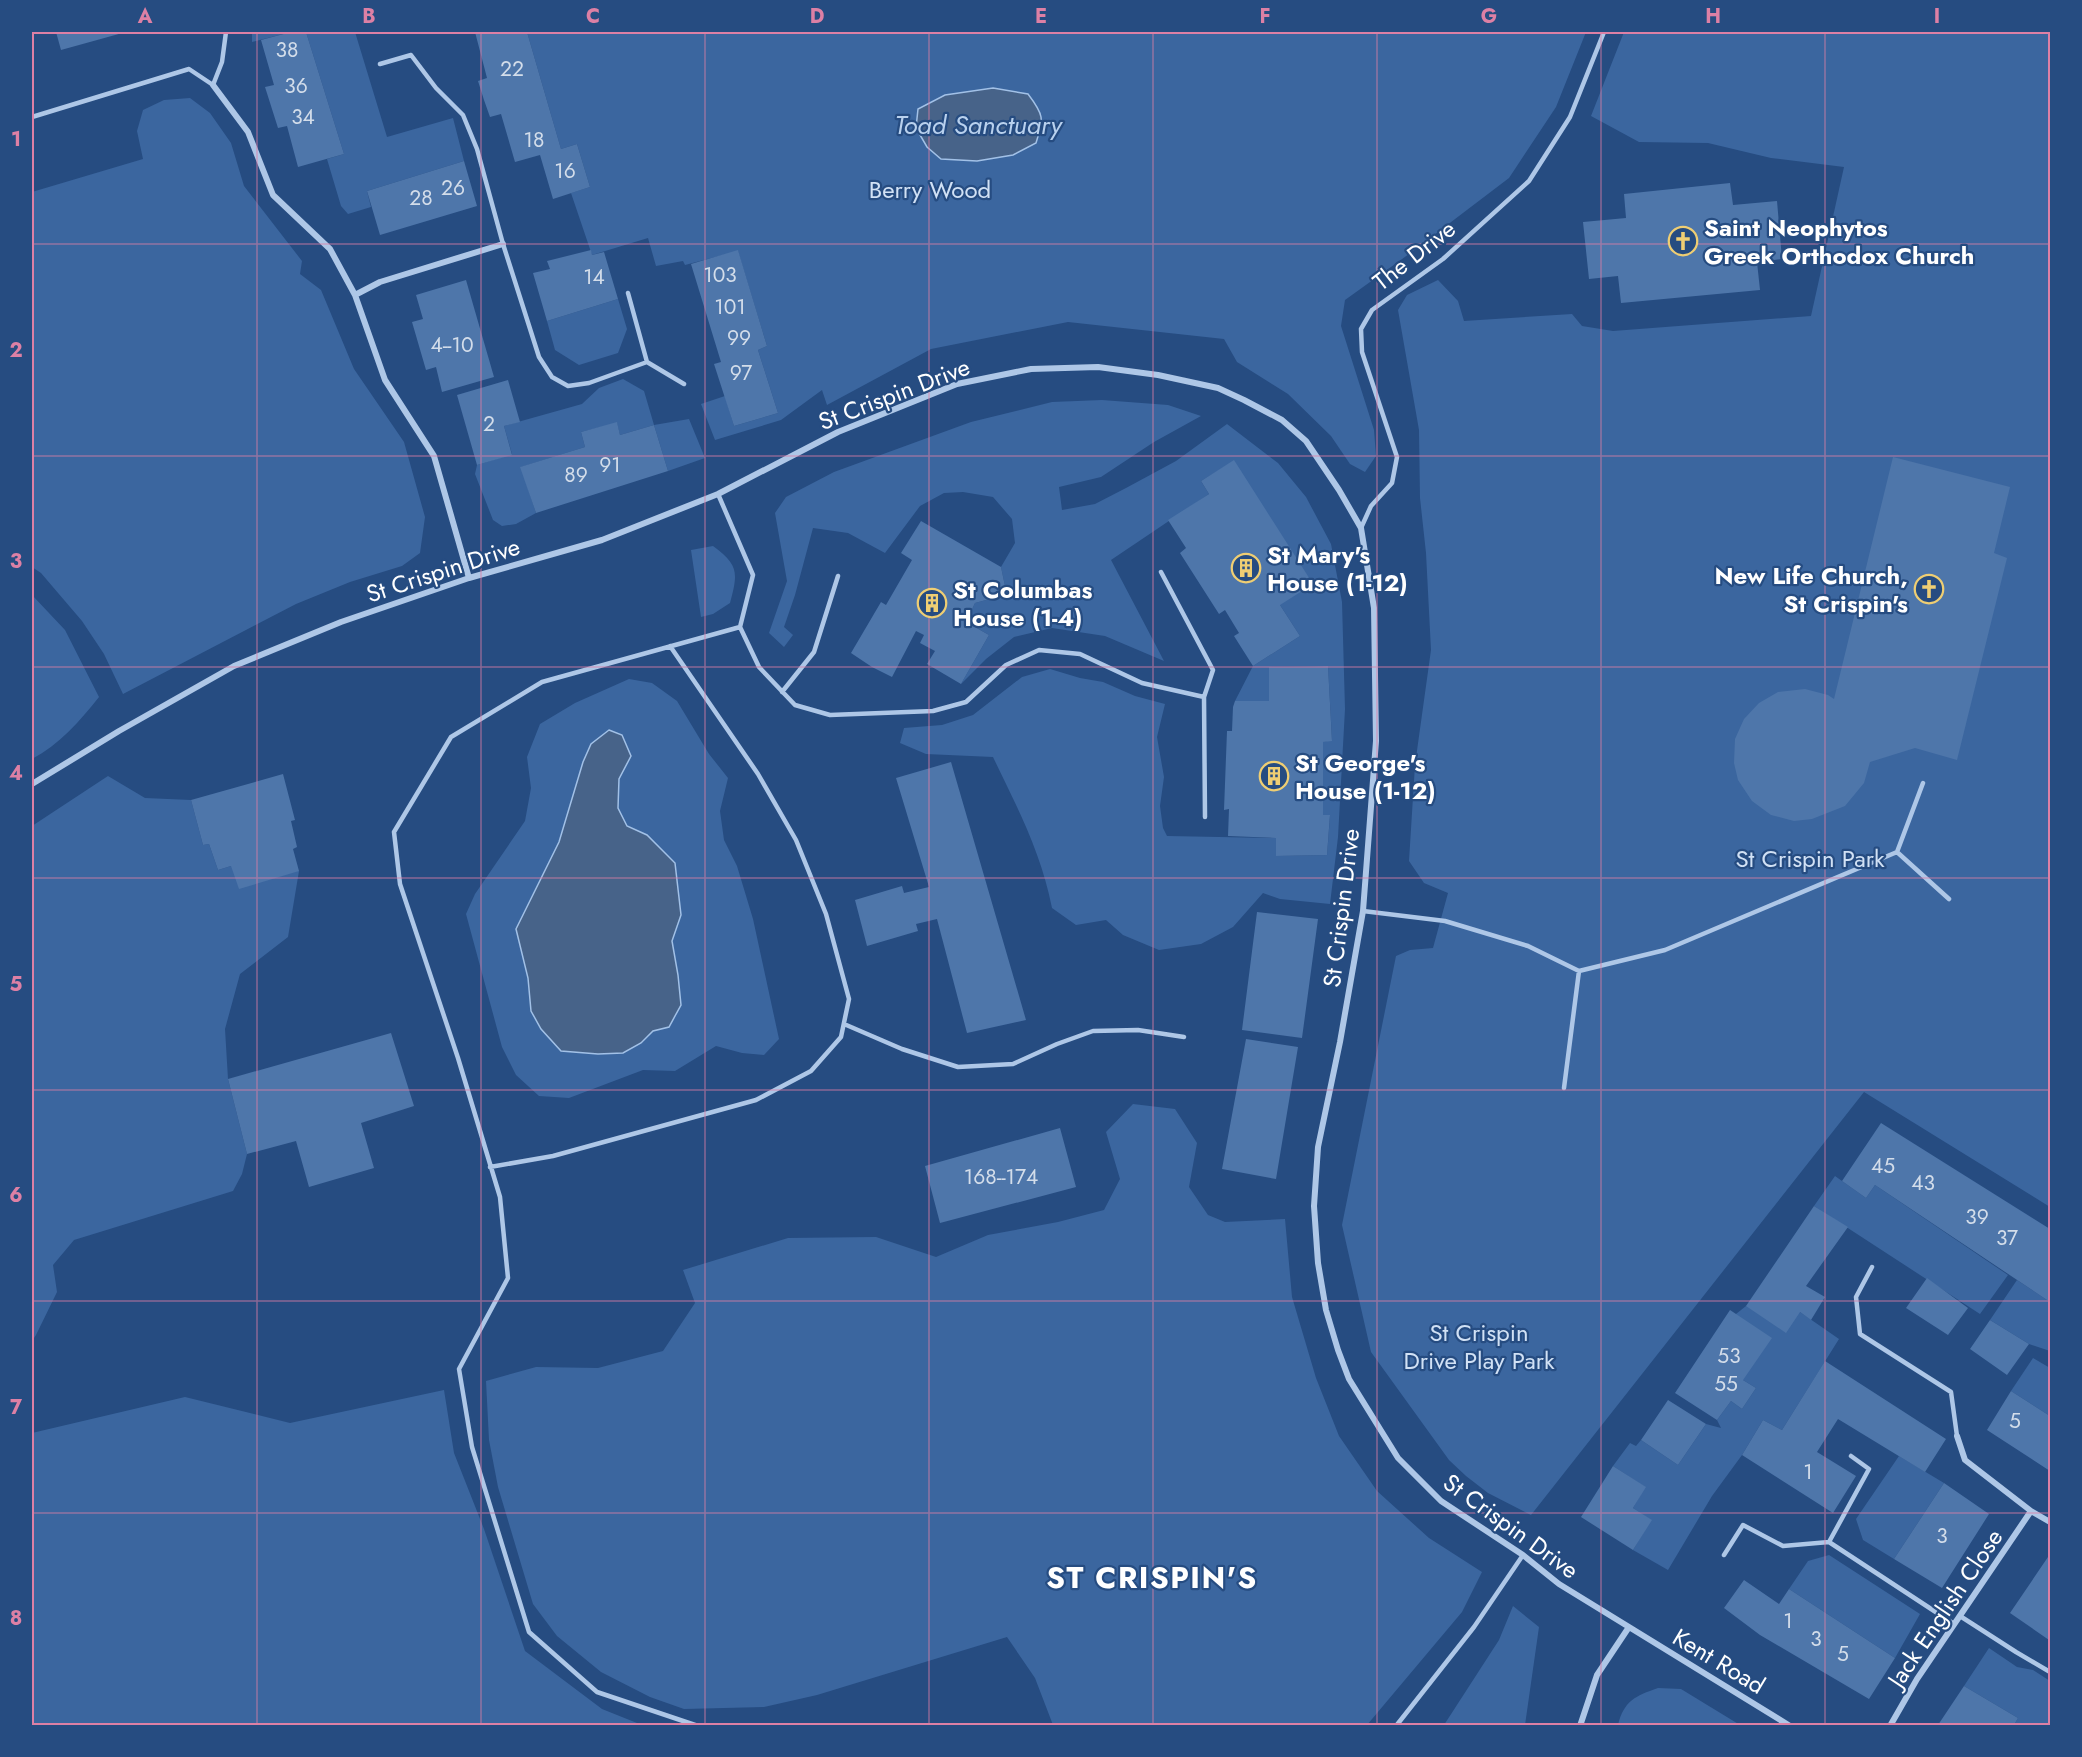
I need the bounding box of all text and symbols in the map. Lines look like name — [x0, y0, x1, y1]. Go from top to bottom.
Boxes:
text: A — [137, 2, 153, 31]
text: B — [362, 2, 376, 31]
text: C — [586, 2, 600, 31]
text: D — [810, 2, 824, 31]
text: E — [1035, 2, 1047, 31]
text: F — [1259, 2, 1271, 31]
text: G — [1481, 2, 1497, 31]
text: H — [1705, 2, 1721, 31]
text: I — [1934, 2, 1940, 31]
house number: 38 — [276, 35, 298, 65]
house number: 22 — [500, 54, 524, 84]
house number: 36 — [284, 71, 308, 101]
house number: 34 — [291, 102, 315, 132]
water label: Toad Sanctuary — [894, 106, 1063, 144]
text: 1 — [11, 125, 21, 154]
house number: 18 — [524, 125, 544, 155]
house number: 16 — [554, 156, 576, 186]
park label: Berry Wood — [869, 172, 991, 207]
house number: 26 — [441, 173, 465, 203]
house number: 28 — [409, 183, 433, 213]
place label: Saint Neophytos Greek Orthodox Church — [1704, 210, 1974, 273]
street label: The Drive — [1365, 211, 1463, 299]
church icon: Saint Neophytos Greek Orthodox Church — [1667, 225, 1699, 257]
house number: 103 — [703, 260, 737, 290]
house number: 14 — [583, 262, 605, 292]
house number: 101 — [714, 292, 746, 322]
house number: 99 — [727, 323, 751, 353]
house number: 4--10 — [430, 330, 474, 360]
text: 2 — [9, 336, 23, 365]
street label: St Crispin Drive — [813, 349, 975, 439]
house number: 97 — [730, 358, 752, 388]
house number: 2 — [483, 409, 495, 439]
house number: 91 — [599, 450, 621, 480]
house number: 89 — [564, 460, 588, 490]
street label: St Crispin Drive — [362, 529, 524, 611]
place label: St Mary's House (1-12) — [1267, 537, 1408, 600]
text: 3 — [10, 547, 22, 576]
building icon: St Mary's House (1-12) — [1230, 552, 1262, 584]
place label: New Life Church, St Crispin's — [1715, 558, 1908, 621]
place label: St Columbas House (1-4) — [953, 572, 1093, 635]
church icon: New Life Church, St Crispin's — [1913, 573, 1945, 605]
building icon: St Columbas House (1-4) — [916, 587, 948, 619]
place label: St George's House (1-12) — [1295, 745, 1436, 808]
text: 4 — [9, 759, 23, 788]
building icon: St George's House (1-12) — [1258, 760, 1290, 792]
street label: St Crispin Drive — [1314, 827, 1368, 989]
park label: St Crispin Park — [1735, 841, 1885, 876]
text: 5 — [10, 970, 23, 999]
house number: 45 — [1871, 1151, 1895, 1181]
house number: 168--174 — [964, 1162, 1038, 1192]
house number: 43 — [1911, 1168, 1935, 1198]
text: 6 — [9, 1181, 23, 1210]
house number: 39 — [1965, 1202, 1989, 1232]
house number: 37 — [1996, 1223, 2018, 1253]
park label: St Crispin Drive Play Park — [1403, 1315, 1555, 1378]
house number: 53 — [1717, 1341, 1741, 1371]
house number: 55 — [1714, 1369, 1738, 1399]
text: 7 — [10, 1393, 23, 1422]
house number: 5 — [2009, 1406, 2021, 1436]
house number: 1 — [1803, 1457, 1813, 1487]
street label: St Crispin Drive — [1436, 1465, 1586, 1587]
house number: 3 — [1936, 1521, 1948, 1551]
street label: Jack English Close — [1877, 1522, 2011, 1697]
district label: ST CRISPIN'S — [1046, 1556, 1258, 1599]
text: 8 — [10, 1604, 22, 1633]
house number: 1 — [1783, 1606, 1793, 1636]
street label: Kent Road — [1666, 1620, 1772, 1702]
house number: 3 — [1810, 1624, 1822, 1654]
house number: 5 — [1837, 1639, 1849, 1669]

